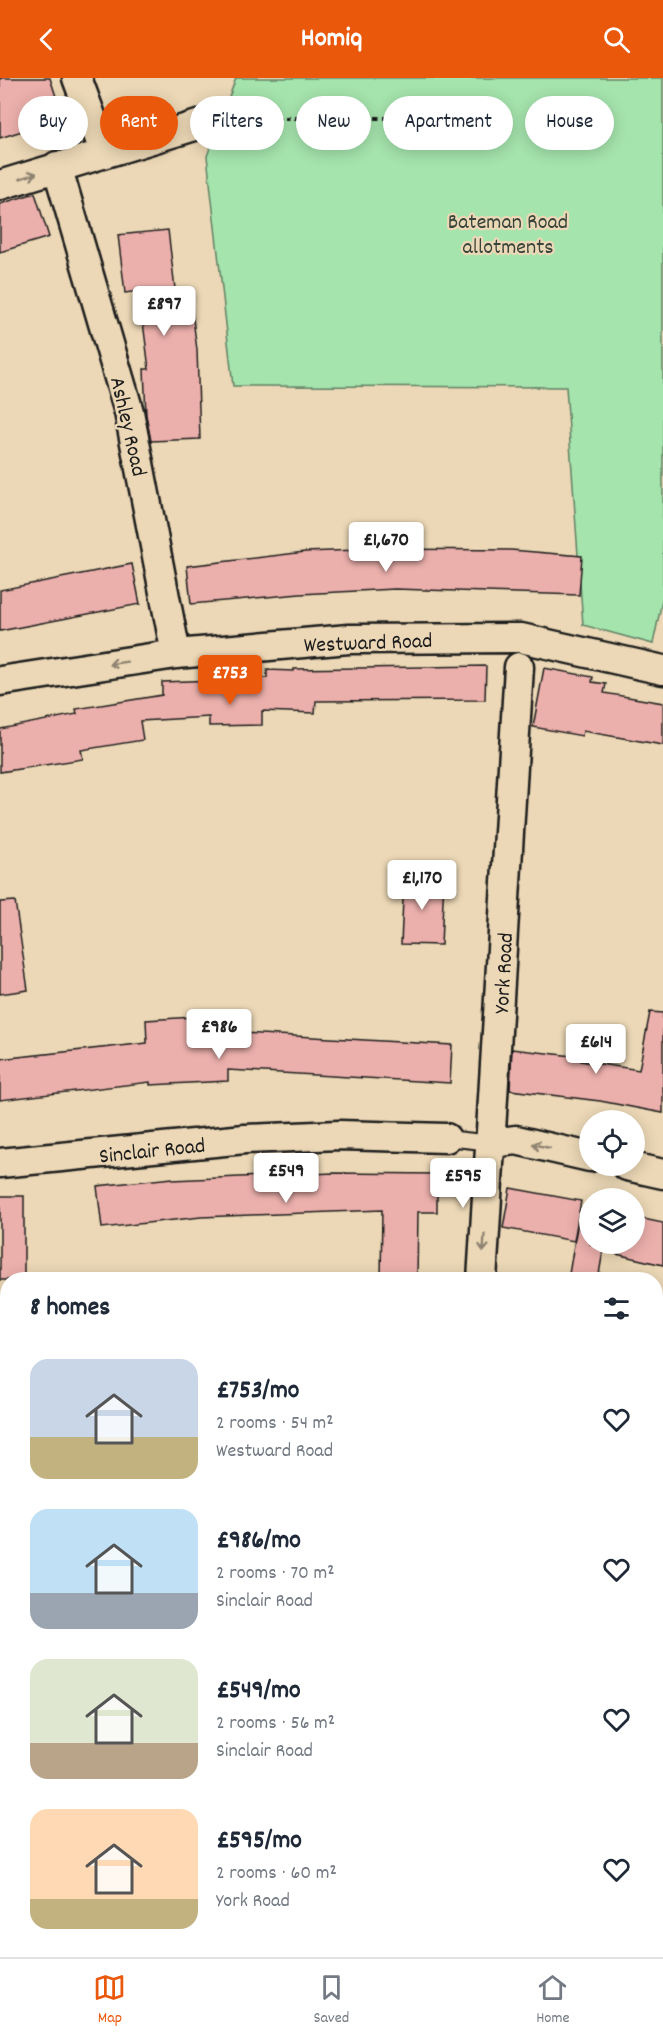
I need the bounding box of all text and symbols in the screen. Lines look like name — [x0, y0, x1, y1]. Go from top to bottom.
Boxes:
text: Homiq — [301, 20, 362, 59]
icon: back — [30, 23, 63, 56]
icon: search — [600, 23, 633, 56]
chip: Buy — [18, 96, 88, 150]
chip: Rent — [100, 96, 178, 150]
chip: Filters — [190, 96, 284, 150]
chip: New — [296, 96, 371, 150]
chip: Apartment — [383, 96, 513, 150]
chip: House — [525, 96, 614, 150]
one-way arrow — [18, 169, 37, 180]
park label: Bateman Road allotments — [448, 208, 568, 264]
pin: £897 — [128, 286, 200, 337]
text: £897 — [147, 291, 181, 319]
street label: Ashley Road — [100, 374, 153, 480]
pin: £1,670 — [337, 522, 435, 573]
text: £1,670 — [363, 527, 409, 555]
street label: Westward Road — [303, 627, 433, 662]
pin: £753 — [194, 655, 266, 706]
one-way arrow — [108, 658, 128, 669]
text: £753 — [212, 660, 248, 688]
pin: £1,170 — [373, 860, 471, 911]
text: £1,170 — [401, 865, 443, 893]
street label: York Road — [488, 932, 523, 1015]
pin: £986 — [183, 1009, 255, 1060]
text: £986 — [201, 1014, 237, 1042]
pin: £614 — [560, 1024, 632, 1075]
text: £614 — [580, 1029, 612, 1057]
map controls — [579, 1110, 645, 1254]
button: locate — [579, 1110, 645, 1176]
street label: Sinclair Road — [98, 1131, 207, 1173]
one-way arrow — [532, 1139, 551, 1151]
pin: £549 — [250, 1153, 322, 1204]
text: £549 — [268, 1158, 304, 1186]
pin: £595 — [427, 1158, 499, 1209]
text: £595 — [444, 1163, 482, 1191]
button: layers — [579, 1188, 645, 1254]
one-way arrow — [479, 1233, 490, 1253]
text: 8 homes — [30, 1290, 110, 1327]
icon: filters — [600, 1292, 633, 1325]
text: £753/mo — [216, 1373, 299, 1410]
icon: home — [78, 1383, 150, 1455]
icon: heart — [600, 1403, 633, 1436]
text: 2 rooms · 54 m² — [216, 1410, 334, 1438]
text: Westward Road — [216, 1438, 333, 1466]
text: £986/mo — [216, 1523, 301, 1560]
icon: home — [78, 1533, 150, 1605]
icon: heart — [600, 1553, 633, 1586]
text: 2 rooms · 70 m² — [216, 1560, 335, 1588]
text: Sinclair Road — [216, 1588, 313, 1616]
text: £549/mo — [216, 1673, 301, 1710]
icon: home — [78, 1683, 150, 1755]
icon: heart — [600, 1703, 633, 1736]
text: 2 rooms · 56 m² — [216, 1710, 335, 1738]
text: Sinclair Road — [216, 1738, 313, 1766]
text: £595/mo — [216, 1823, 302, 1860]
icon: home — [78, 1833, 150, 1905]
icon: heart — [600, 1853, 633, 1886]
text: 2 rooms · 60 m² — [216, 1860, 337, 1888]
text: York Road — [216, 1888, 290, 1916]
tab: Map — [93, 1971, 126, 2030]
tab: Saved — [313, 1971, 349, 2030]
tab: Home — [536, 1971, 570, 2030]

